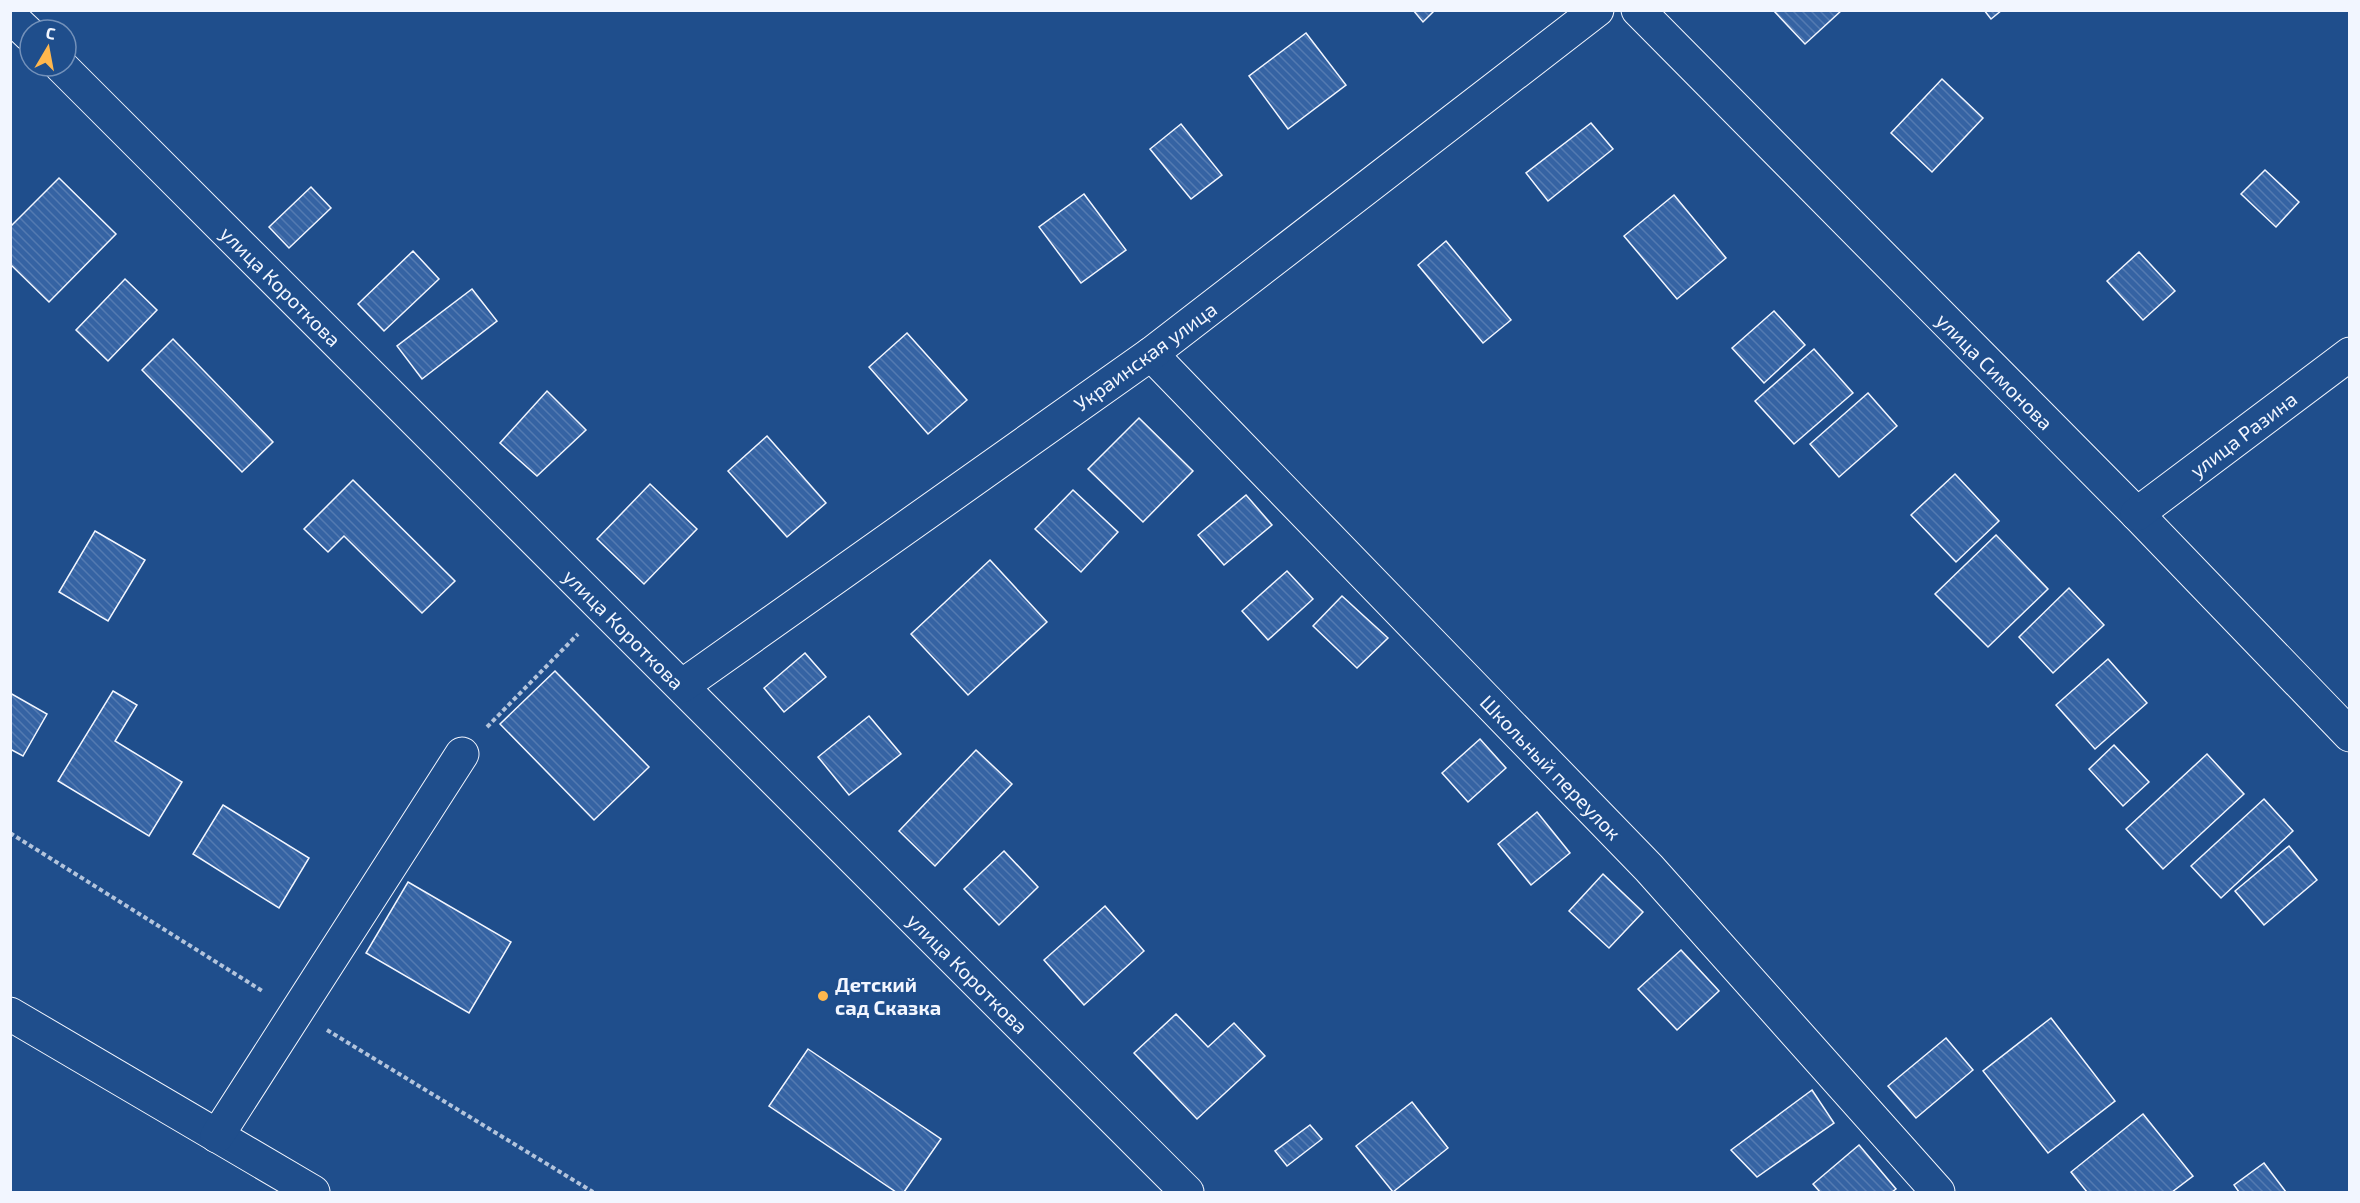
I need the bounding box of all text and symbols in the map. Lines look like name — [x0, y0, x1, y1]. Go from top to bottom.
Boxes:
north arrow — [18, 18, 78, 78]
text: С — [44, 23, 57, 43]
street label: улица Короткова — [215, 221, 346, 352]
street label: Украинская улица — [1069, 296, 1222, 417]
street label: улица Симонова — [1931, 308, 2058, 435]
street label: улица Разина — [2185, 386, 2302, 483]
street label: улица Короткова — [558, 564, 689, 695]
street label: Школьный переулок — [1475, 689, 1627, 845]
street label: улица Короткова — [902, 908, 1033, 1039]
place label: Детский сад Сказка — [835, 972, 941, 1019]
marker: Детский сад Сказка — [816, 989, 830, 1003]

